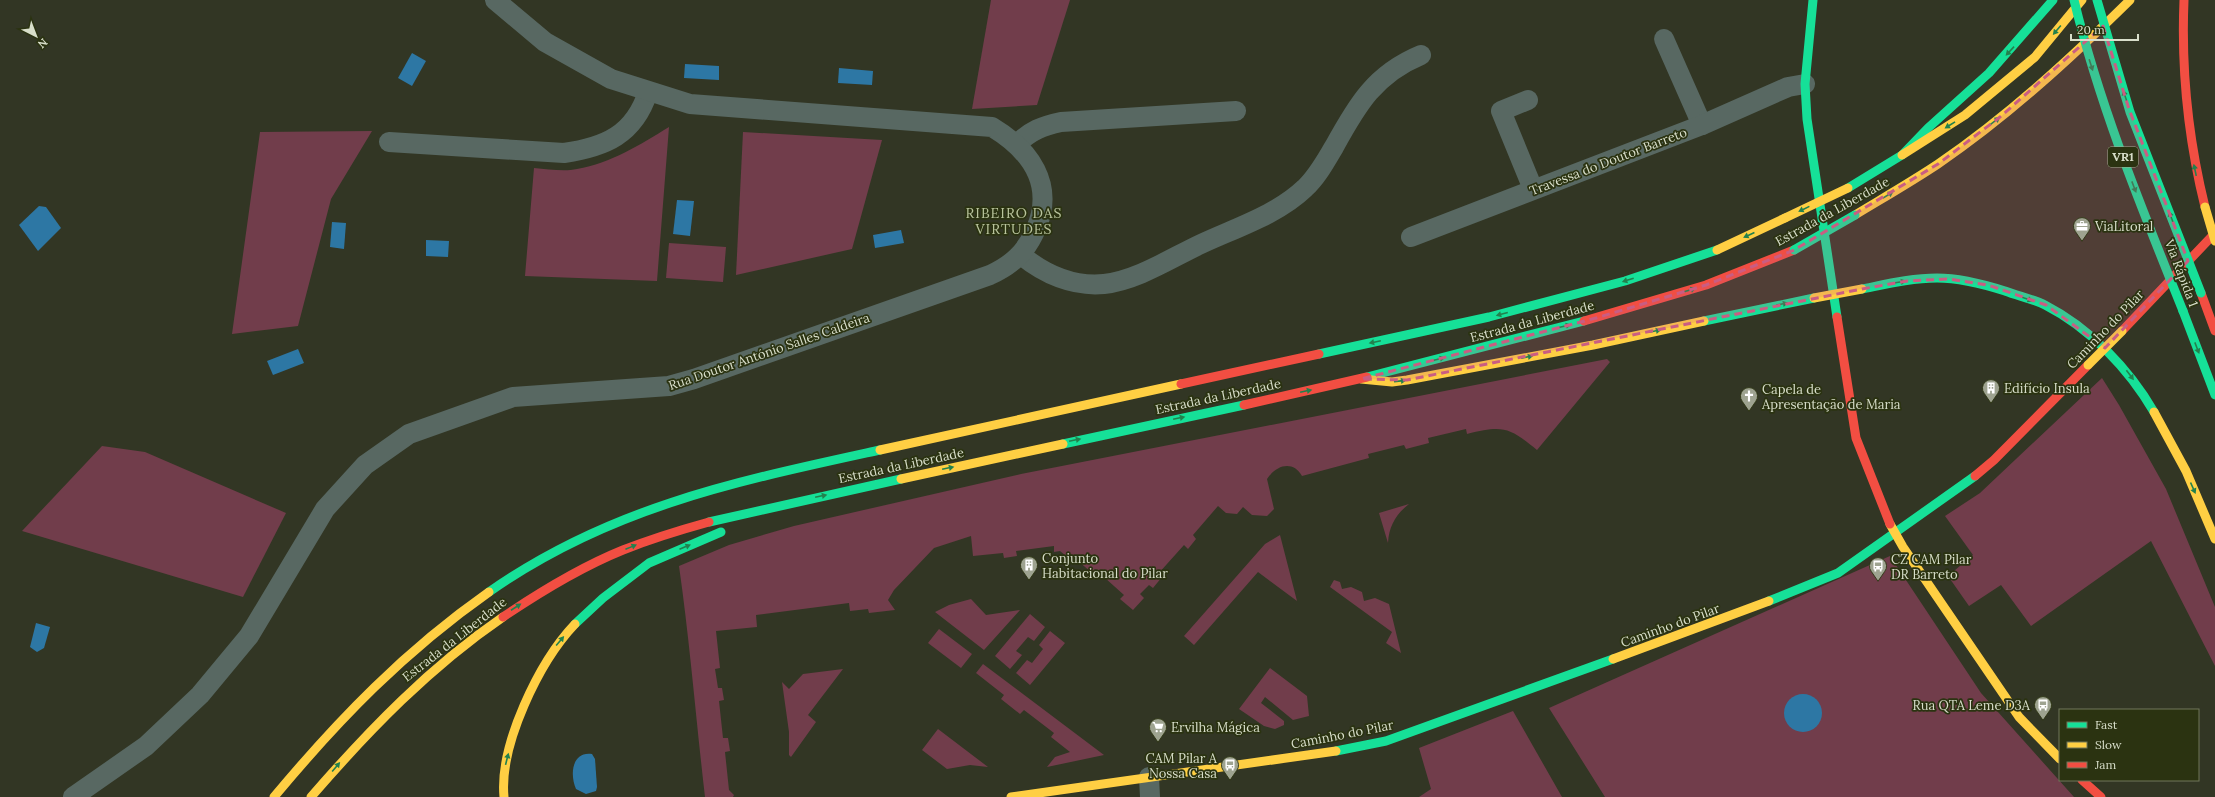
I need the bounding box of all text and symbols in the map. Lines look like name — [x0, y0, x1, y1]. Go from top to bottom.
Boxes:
north arrow — [16, 16, 56, 56]
scale bar — [2071, 16, 2138, 42]
text: 20 m — [2077, 22, 2105, 37]
one-way arrow — [2053, 25, 2062, 35]
text: N — [34, 35, 51, 52]
one-way arrow — [2005, 46, 2014, 56]
one-way arrow — [2088, 59, 2094, 71]
one-way arrow — [2121, 90, 2127, 102]
one-way arrow — [1990, 117, 2001, 125]
one-way arrow — [1945, 121, 1955, 129]
street label: Travessa do Doutor Barreto — [1527, 123, 1690, 199]
road number: VR1 — [2108, 147, 2138, 167]
one-way arrow — [2192, 164, 2198, 176]
street label: Estrada da Liberdade — [1772, 173, 1892, 250]
one-way arrow — [2132, 182, 2138, 194]
one-way arrow — [1882, 191, 1894, 198]
district label: RIBEIRO DAS VIRTUDES — [966, 204, 1062, 238]
one-way arrow — [1798, 206, 1809, 212]
one-way arrow — [2168, 211, 2174, 223]
office icon: ViaLitoral — [2072, 216, 2092, 241]
place label: ViaLitoral — [2094, 218, 2154, 235]
one-way arrow — [1744, 232, 1755, 238]
street label: Via Rápida 1 — [2161, 236, 2202, 310]
one-way arrow — [1621, 277, 1633, 283]
one-way arrow — [1894, 279, 1906, 285]
street label: Caminho do Pilar — [2063, 286, 2148, 373]
one-way arrow — [1684, 287, 1696, 293]
one-way arrow — [2022, 296, 2034, 302]
street label: Estrada da Liberdade — [1468, 297, 1596, 346]
one-way arrow — [1776, 301, 1788, 307]
street label: Rua Doutor António Salles Caldeira — [666, 309, 872, 394]
one-way arrow — [1496, 311, 1508, 317]
one-way arrow — [1559, 323, 1571, 329]
one-way arrow — [1649, 328, 1661, 334]
one-way arrow — [1369, 339, 1381, 345]
one-way arrow — [2194, 342, 2200, 354]
one-way arrow — [1521, 354, 1534, 360]
one-way arrow — [1433, 355, 1446, 361]
one-way arrow — [2126, 370, 2134, 381]
street label: Estrada da Liberdade — [1154, 375, 1282, 418]
one-way arrow — [1394, 378, 1406, 384]
building icon: Edifício Insula — [1981, 378, 2001, 403]
place label: Edifício Insula — [2004, 380, 2090, 397]
place label: Capela de Apresentação de Maria — [1761, 381, 1901, 413]
church icon: Capela de Apresentação de Maria — [1739, 386, 1759, 411]
one-way arrow — [1300, 387, 1312, 393]
one-way arrow — [1173, 414, 1185, 420]
one-way arrow — [1068, 437, 1081, 443]
street label: Estrada da Liberdade — [837, 444, 965, 487]
one-way arrow — [941, 465, 954, 471]
one-way arrow — [2190, 483, 2196, 494]
one-way arrow — [814, 493, 827, 499]
one-way arrow — [626, 543, 638, 549]
one-way arrow — [679, 544, 690, 550]
place label: Conjunto Habitacional do Pilar — [1042, 550, 1168, 582]
place label: CZ CAM Pilar DR Barreto — [1891, 551, 1972, 583]
building icon: Conjunto Habitacional do Pilar — [1019, 555, 1039, 580]
bus stop icon: CZ CAM Pilar DR Barreto — [1868, 556, 1888, 581]
street label: Estrada da Liberdade — [399, 593, 510, 685]
street label: Caminho do Pilar — [1618, 600, 1722, 651]
one-way arrow — [511, 603, 521, 611]
one-way arrow — [555, 635, 564, 646]
bus stop icon: Rua QTA Leme D3A — [2033, 695, 2053, 720]
place label: Rua QTA Leme D3A — [1912, 697, 2031, 714]
legend — [2059, 709, 2199, 781]
street label: Caminho do Pilar — [1289, 716, 1395, 753]
supermarket icon: Ervilha Mágica — [1148, 717, 1168, 742]
text: Fast — [2095, 717, 2118, 732]
place label: Ervilha Mágica — [1171, 719, 1260, 736]
text: Slow — [2095, 737, 2122, 752]
place label: CAM Pilar A Nossa Casa — [1146, 750, 1218, 782]
one-way arrow — [504, 752, 510, 764]
bus stop icon: CAM Pilar A Nossa Casa — [1220, 755, 1240, 780]
text: Jam — [2094, 757, 2116, 772]
one-way arrow — [331, 762, 340, 772]

